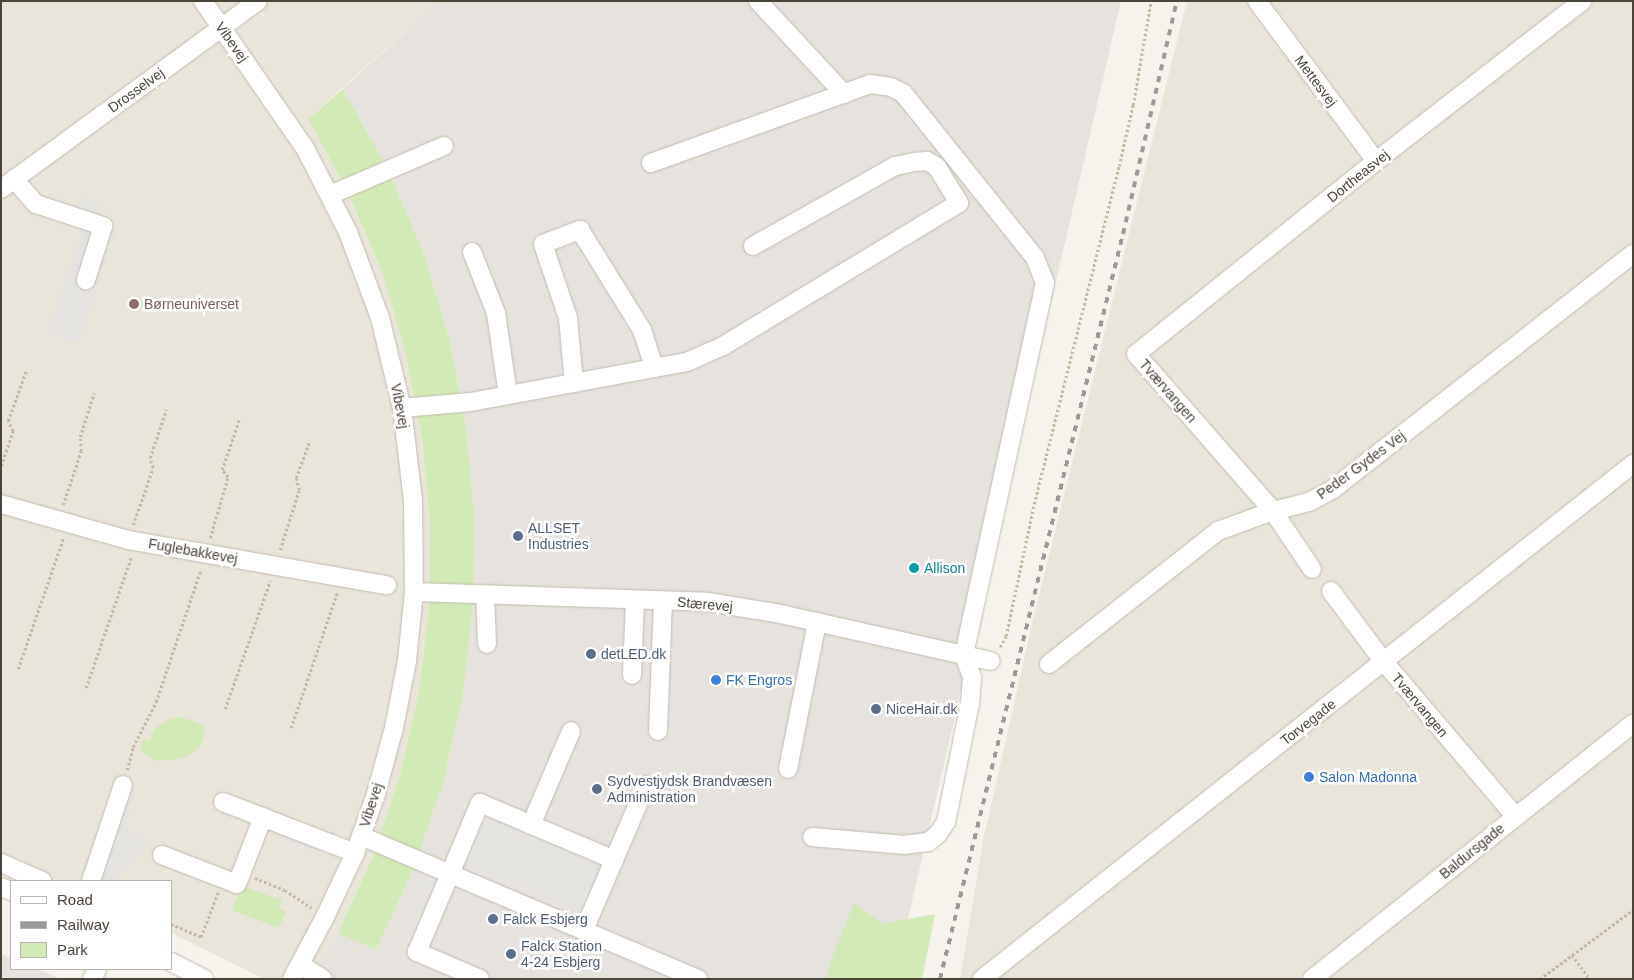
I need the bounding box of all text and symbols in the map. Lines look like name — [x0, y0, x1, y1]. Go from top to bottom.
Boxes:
street label: Vibevej — [212, 18, 252, 66]
street label: Mettesvej — [1291, 52, 1341, 110]
street label: Drosselvej — [105, 64, 167, 116]
street label: Dortheasvej — [1324, 146, 1392, 206]
place label: Børneuniverset — [144, 296, 239, 312]
marker: Børneuniverset — [128, 298, 140, 310]
street label: Tværvangen — [1136, 356, 1200, 426]
street label: Vibevej — [387, 382, 413, 430]
street label: Peder Gydes Vej — [1314, 427, 1408, 503]
place label: ALLSET Industries — [528, 520, 589, 552]
marker: ALLSET Industries — [512, 530, 524, 542]
street label: Fuglebakkevej — [147, 535, 239, 567]
place label: Allison — [924, 560, 965, 576]
marker: Allison — [908, 562, 920, 574]
street label: Stærevej — [676, 593, 734, 615]
place label: detLED.dk — [601, 646, 666, 662]
marker: detLED.dk — [585, 648, 597, 660]
street label: Tværvangen — [1388, 669, 1452, 741]
place label: FK Engros — [726, 672, 792, 688]
marker: FK Engros — [710, 674, 722, 686]
street label: Torvegade — [1277, 695, 1339, 749]
place label: NiceHair.dk — [886, 701, 958, 717]
marker: NiceHair.dk — [870, 703, 882, 715]
place label: Salon Madonna — [1319, 769, 1417, 785]
marker: Salon Madonna — [1303, 771, 1315, 783]
place label: Sydvestjydsk Brandvæsen Administration — [607, 773, 772, 806]
street label: Vibevej — [356, 781, 386, 829]
marker: Sydvestjydsk Brandvæsen Administration — [591, 783, 603, 795]
street label: Baldursgade — [1436, 820, 1508, 882]
legend — [10, 880, 172, 970]
text: Road — [57, 891, 93, 908]
place label: Falck Esbjerg — [503, 911, 588, 927]
marker: Falck Esbjerg — [487, 913, 499, 925]
text: Railway — [57, 916, 110, 933]
place label: Falck Station 4-24 Esbjerg — [521, 938, 602, 970]
text: Park — [57, 941, 88, 958]
marker: Falck Station 4-24 Esbjerg — [505, 948, 517, 960]

